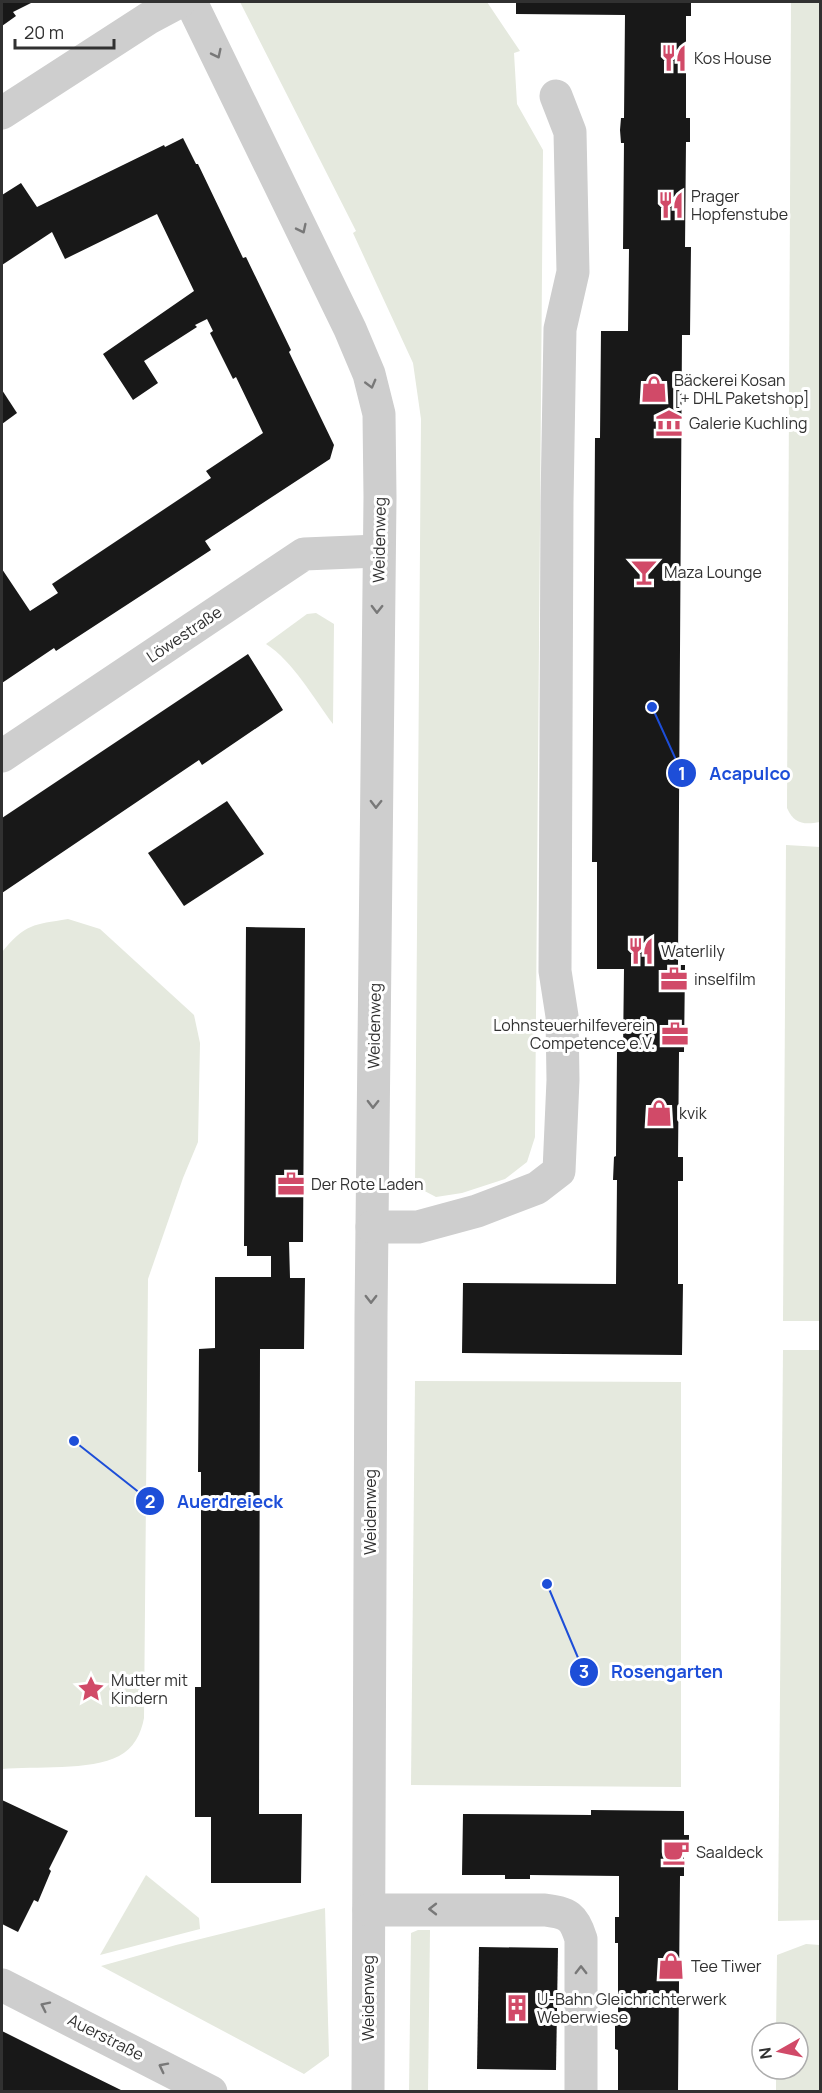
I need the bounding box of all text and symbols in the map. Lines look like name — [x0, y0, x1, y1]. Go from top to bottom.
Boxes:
scale bar — [15, 12, 114, 50]
text: 20 m — [24, 20, 64, 44]
restaurant icon: Kos House — [659, 43, 689, 73]
one-way arrow — [210, 47, 222, 58]
place label: Kos House — [694, 47, 772, 69]
place label: Prager Hopfenstube — [691, 185, 788, 225]
restaurant icon: Prager Hopfenstube — [656, 190, 686, 220]
one-way arrow — [295, 223, 306, 234]
place label: Bäckerei Kosan [+ DHL Paketshop] — [674, 369, 810, 409]
shop icon: Bäckerei Kosan [+ DHL Paketshop] — [639, 374, 669, 404]
one-way arrow — [364, 379, 377, 389]
museum icon: Galerie Kuchling — [654, 408, 684, 438]
place label: Galerie Kuchling — [689, 412, 808, 434]
street label: Weidenweg — [367, 497, 391, 583]
bar icon: Maza Lounge — [629, 557, 659, 587]
place label: Maza Lounge — [664, 561, 762, 583]
street label: Löwestraße — [142, 601, 226, 667]
one-way arrow — [371, 605, 384, 614]
callout: Acapulco — [667, 755, 802, 791]
text: 1 — [678, 761, 686, 785]
text: Acapulco — [709, 761, 791, 785]
one-way arrow — [370, 800, 382, 809]
restaurant icon: Waterlily — [626, 936, 656, 966]
place label: Waterlily — [661, 940, 726, 962]
office icon: inselfilm — [659, 964, 689, 994]
place label: inselfilm — [694, 968, 756, 990]
street label: Weidenweg — [362, 983, 386, 1069]
place label: Lohnsteuerhilfeverein Competence e.V. — [493, 1014, 655, 1054]
office icon: Lohnsteuerhilfeverein Competence e.V. — [660, 1019, 690, 1049]
shop icon: kvik — [644, 1098, 674, 1128]
one-way arrow — [367, 1100, 379, 1109]
place label: kvik — [679, 1102, 708, 1124]
office icon: Der Rote Laden — [276, 1169, 306, 1199]
place label: Der Rote Laden — [311, 1173, 423, 1195]
one-way arrow — [365, 1295, 377, 1304]
street label: Weidenweg — [359, 1469, 381, 1555]
callout: Auerdreieck — [135, 1483, 295, 1519]
text: 2 — [145, 1489, 155, 1513]
text: Auerdreieck — [177, 1489, 284, 1513]
callout: Rosengarten — [569, 1654, 735, 1690]
text: 3 — [579, 1659, 589, 1683]
text: Rosengarten — [611, 1659, 723, 1683]
place label: Mutter mit Kindern — [111, 1669, 188, 1709]
place icon: Mutter mit Kindern — [76, 1674, 106, 1704]
cafe icon: Saaldeck — [661, 1837, 691, 1867]
place label: Saaldeck — [696, 1841, 764, 1863]
one-way arrow — [428, 1903, 437, 1915]
shop icon: Tee Tiwer — [656, 1951, 686, 1981]
street label: Weidenweg — [357, 1955, 379, 2041]
place label: Tee Tiwer — [691, 1955, 762, 1977]
one-way arrow — [575, 1966, 587, 1975]
place label: U-Bahn Gleichrichterwerk Weberwiese — [537, 1988, 727, 2028]
building icon: U-Bahn Gleichrichterwerk Weberwiese — [502, 1993, 532, 2023]
one-way arrow — [41, 2002, 52, 2013]
street label: Auerstraße — [64, 2008, 148, 2066]
north arrow — [750, 2021, 810, 2081]
text: N — [753, 2046, 777, 2061]
one-way arrow — [159, 2063, 170, 2074]

